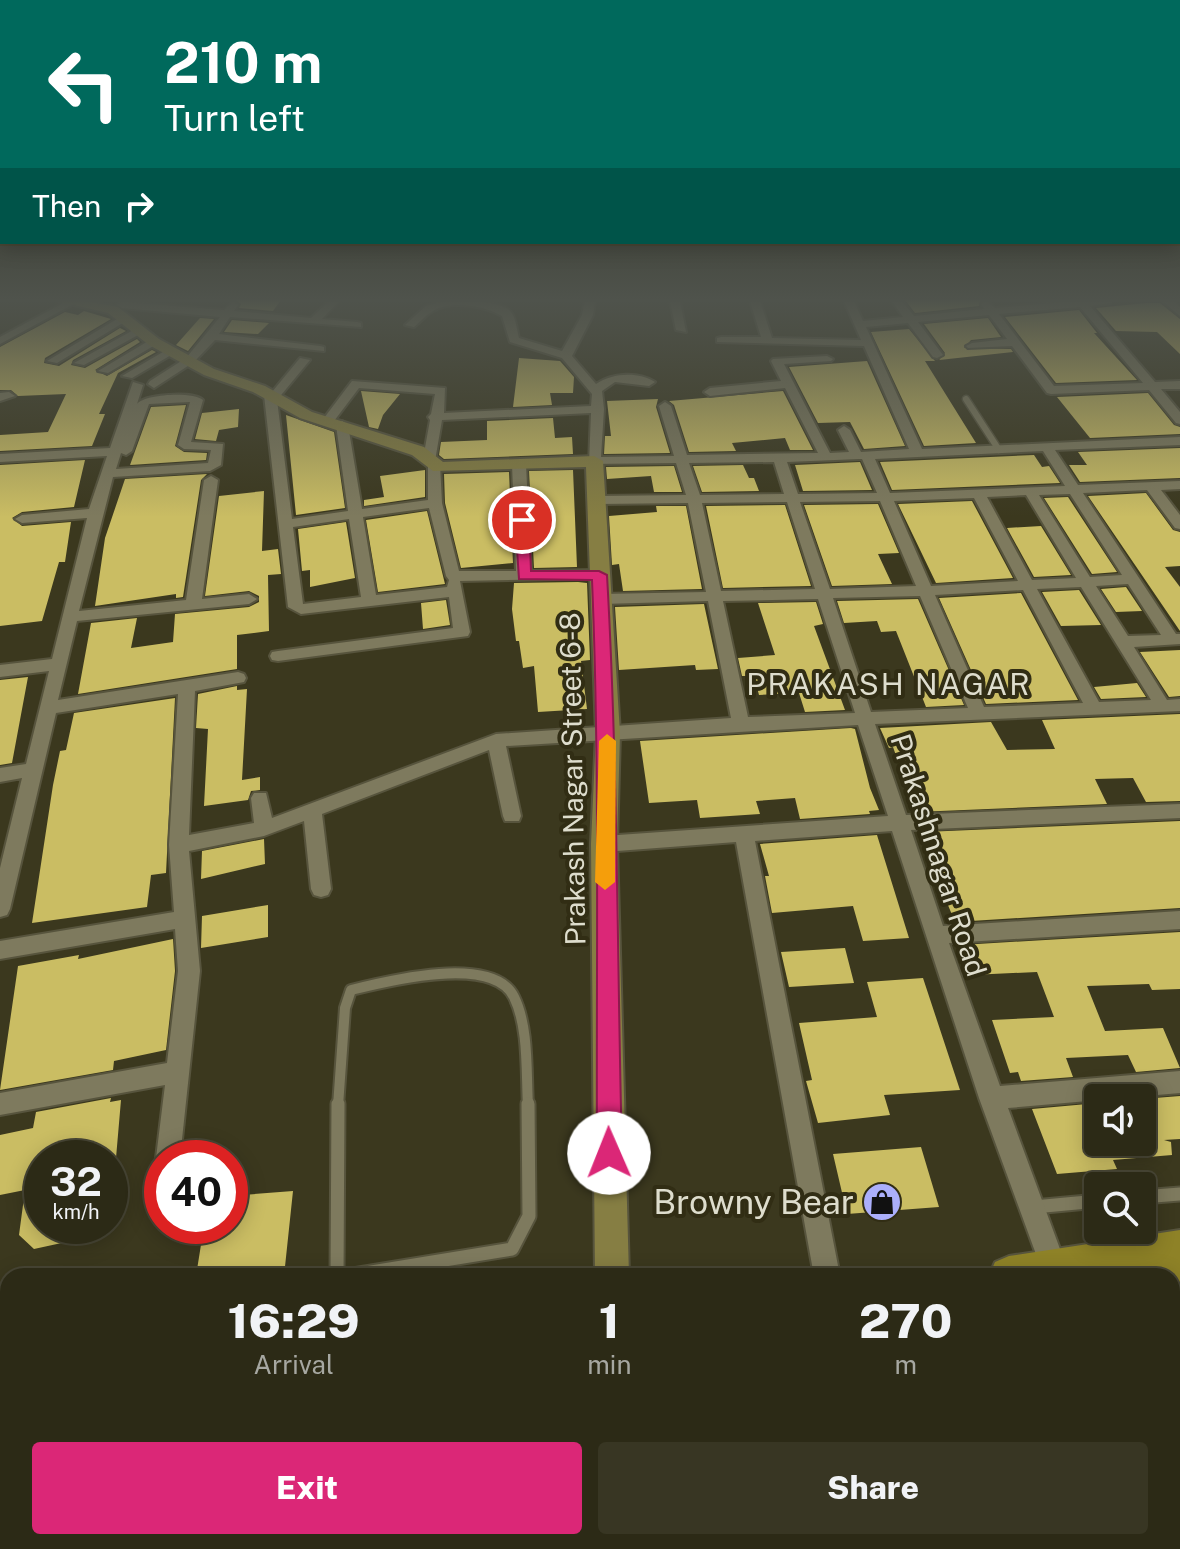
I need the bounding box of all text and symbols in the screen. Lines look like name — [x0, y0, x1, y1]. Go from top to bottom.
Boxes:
text: 210 m — [164, 30, 322, 96]
icon: left — [32, 32, 136, 136]
text: Turn left — [164, 97, 305, 139]
icon: right — [117, 184, 161, 228]
text: Then — [32, 188, 101, 224]
pin — [488, 486, 556, 554]
icon: arrive — [500, 498, 544, 542]
street label: Prakash Nagar Street 6-8 — [553, 612, 591, 946]
district label: PRAKASH NAGAR — [746, 666, 1032, 702]
street label: Prakashnagar Road — [884, 730, 994, 980]
map controls — [1084, 1084, 1156, 1244]
button: sound — [1084, 1084, 1156, 1156]
position arrow — [567, 1111, 651, 1195]
speed limit sign: 40 — [144, 1140, 248, 1244]
text: 32 — [50, 1158, 102, 1205]
button: search — [1084, 1172, 1156, 1244]
shop icon: Browny Bear — [861, 1181, 903, 1223]
place label: Browny Bear — [653, 1182, 854, 1222]
text: km/h — [52, 1200, 100, 1224]
text: 16:29 — [228, 1292, 360, 1349]
text: 1 — [599, 1292, 620, 1349]
text: 270 — [859, 1292, 952, 1349]
text: Arrival — [254, 1349, 334, 1380]
text: min — [587, 1349, 631, 1380]
text: m — [894, 1349, 917, 1380]
button: Exit — [32, 1442, 582, 1534]
button: Share — [598, 1442, 1148, 1534]

